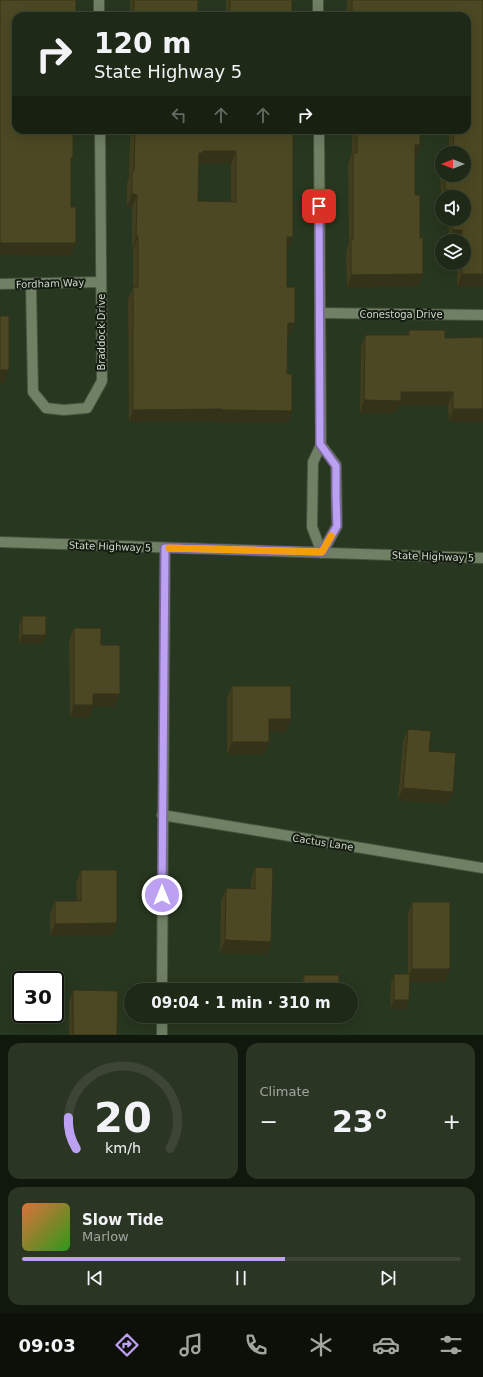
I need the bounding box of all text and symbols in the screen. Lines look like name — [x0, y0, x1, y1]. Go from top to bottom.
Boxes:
text: 120 m — [94, 27, 191, 60]
icon: right — [28, 28, 80, 80]
text: State Highway 5 — [94, 61, 242, 82]
icon: left — [168, 104, 190, 126]
icon: ahead — [210, 104, 232, 126]
icon: ahead — [252, 104, 274, 126]
icon: right — [294, 104, 316, 126]
north arrow — [435, 146, 471, 182]
map controls — [435, 146, 471, 270]
pin — [302, 189, 336, 223]
button: sound — [435, 190, 471, 226]
icon: arrive — [308, 195, 330, 217]
button: layers — [435, 234, 471, 270]
street label: Fordham Way — [16, 277, 85, 290]
street label: Braddock Drive — [96, 293, 107, 371]
street label: Conestoga Drive — [359, 309, 443, 320]
street label: State Highway 5 — [69, 540, 151, 553]
street label: State Highway 5 — [392, 550, 474, 563]
street label: Cactus Lane — [292, 832, 354, 853]
position arrow — [141, 874, 183, 916]
speed limit sign: 30 — [12, 971, 64, 1023]
text: 09:04 · 1 min · 310 m — [151, 994, 331, 1012]
text: Climate — [260, 1084, 310, 1099]
text: 20 — [94, 1093, 152, 1142]
text: 23° — [332, 1104, 389, 1139]
text: − — [260, 1109, 278, 1134]
text: + — [443, 1109, 461, 1134]
text: km/h — [105, 1140, 141, 1156]
text: Slow Tide — [82, 1211, 164, 1229]
text: Marlow — [82, 1229, 129, 1244]
icon: previous — [84, 1267, 106, 1289]
icon: pause — [230, 1267, 252, 1289]
icon: next — [377, 1267, 399, 1289]
icon: directions — [113, 1331, 141, 1359]
icon: music — [177, 1331, 205, 1359]
icon: phone — [242, 1331, 270, 1359]
icon: climate — [307, 1331, 335, 1359]
icon: car — [372, 1331, 400, 1359]
icon: filters — [437, 1331, 465, 1359]
text: 09:03 — [18, 1335, 76, 1356]

